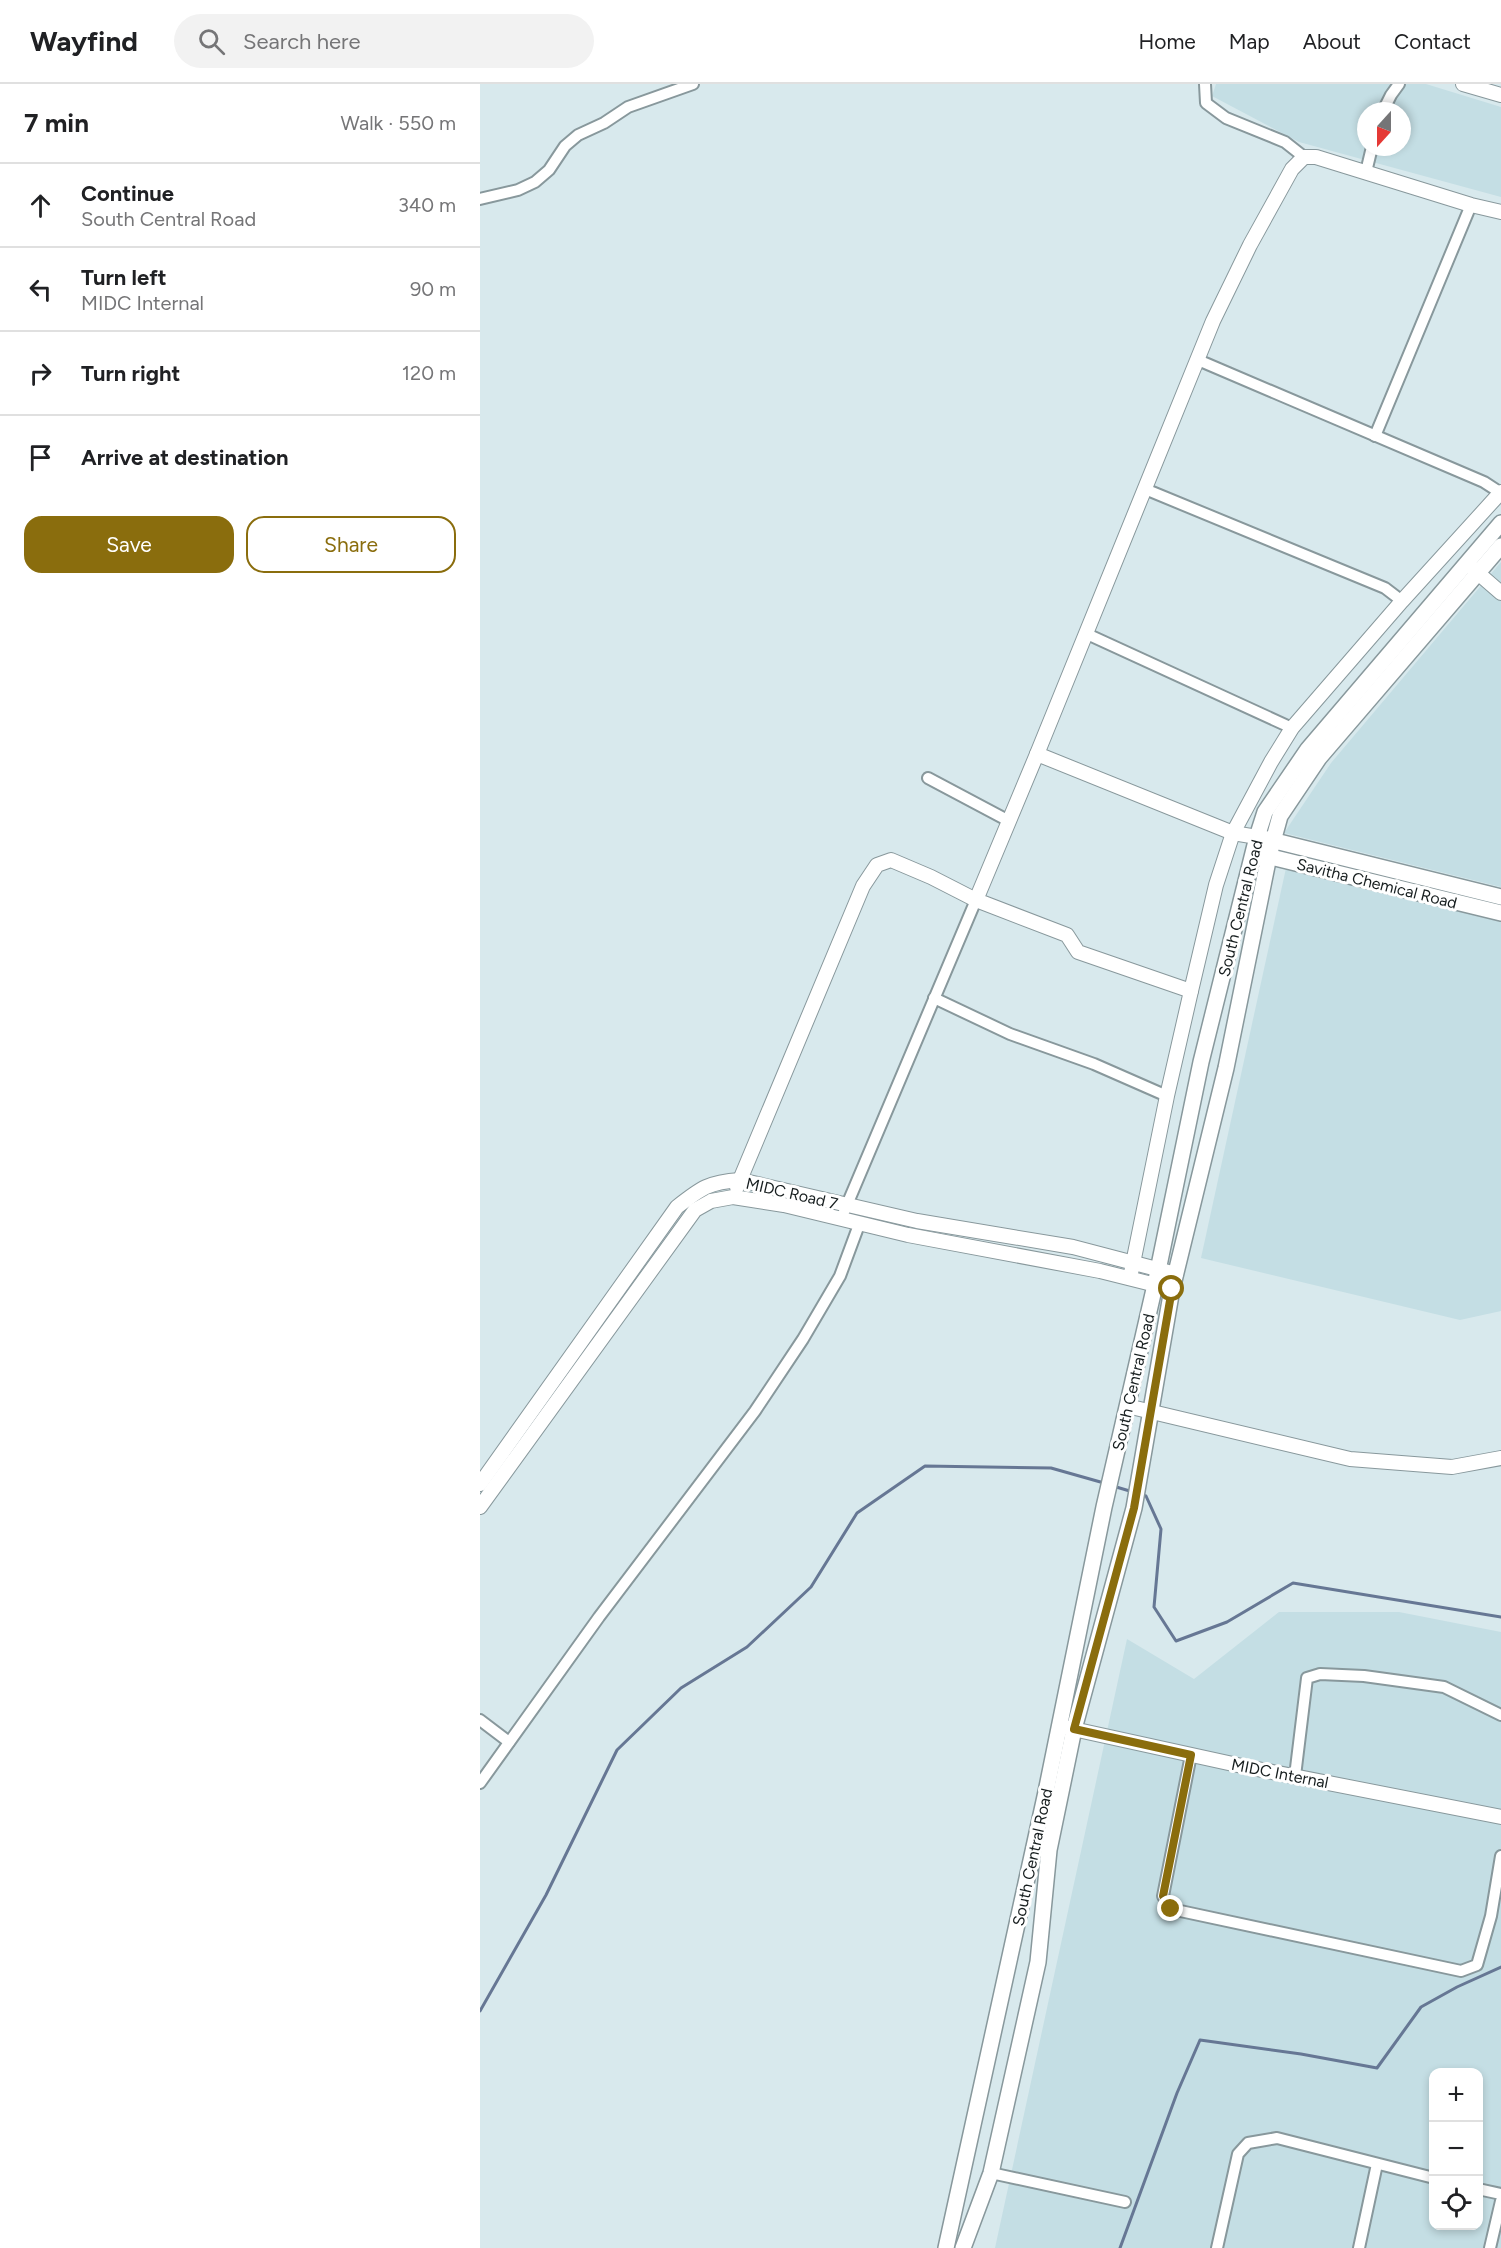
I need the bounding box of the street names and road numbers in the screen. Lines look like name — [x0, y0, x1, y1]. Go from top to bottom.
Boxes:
street label: South Central Road — [1214, 838, 1267, 978]
street label: Savitha Chemical Road — [1295, 854, 1459, 913]
street label: MIDC Road 7 — [744, 1174, 840, 1213]
street label: South Central Road — [1108, 1312, 1159, 1453]
street label: MIDC Internal — [1230, 1755, 1330, 1792]
street label: South Central Road — [1009, 1787, 1056, 1928]

